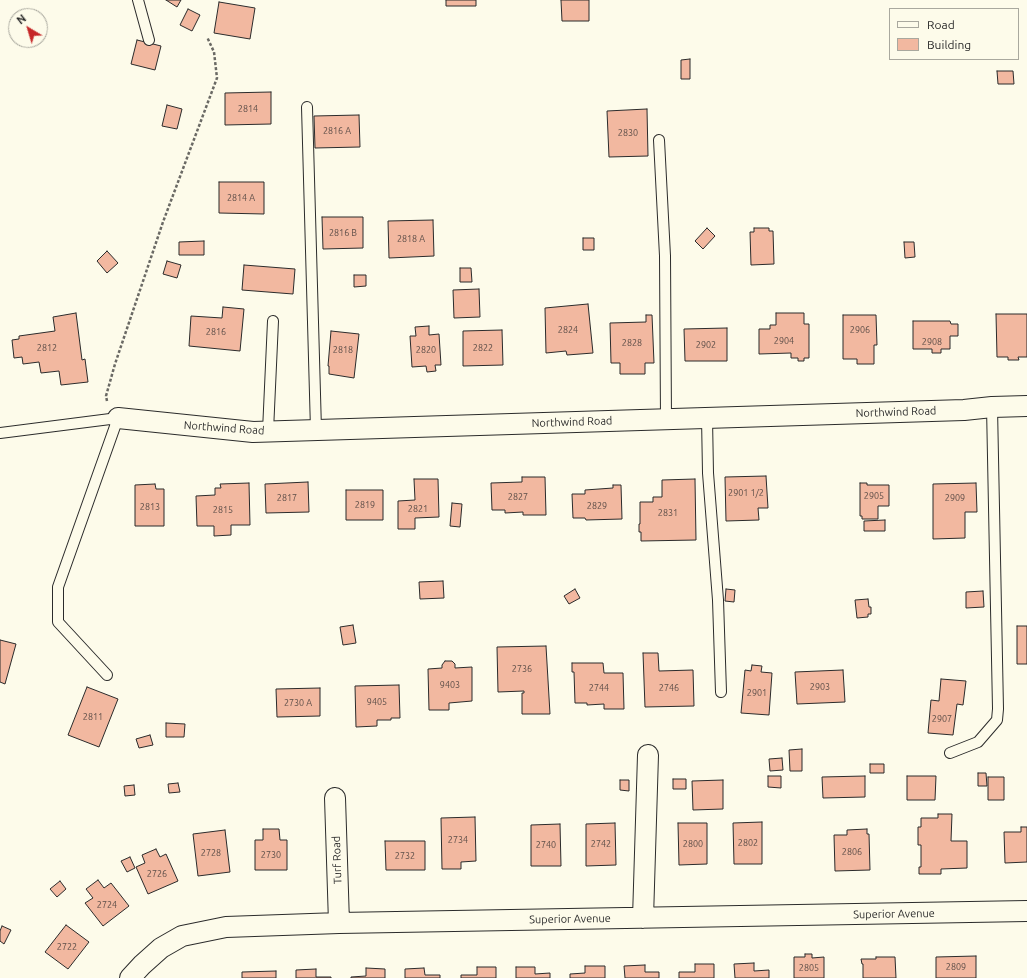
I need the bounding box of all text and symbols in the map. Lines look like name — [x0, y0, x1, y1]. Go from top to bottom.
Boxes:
north arrow — [8, 8, 48, 48]
legend — [889, 8, 1019, 60]
text: N — [14, 12, 28, 27]
text: Road — [927, 18, 955, 31]
text: Building — [927, 38, 971, 51]
house number: 2814 — [238, 104, 258, 114]
house number: 2816 A — [323, 126, 351, 136]
house number: 2830 — [618, 128, 638, 138]
house number: 2814 A — [227, 193, 255, 203]
house number: 2816 B — [329, 228, 357, 238]
house number: 2818 A — [397, 234, 425, 244]
house number: 2824 — [558, 325, 578, 335]
house number: 2906 — [850, 325, 870, 335]
house number: 2816 — [206, 327, 226, 337]
house number: 2904 — [774, 336, 794, 346]
house number: 2908 — [922, 337, 942, 347]
house number: 2828 — [622, 338, 642, 348]
house number: 2902 — [696, 340, 716, 350]
house number: 2812 — [37, 343, 57, 353]
house number: 2822 — [473, 343, 493, 353]
house number: 2818 — [333, 345, 353, 355]
house number: 2820 — [416, 345, 436, 355]
street label: Northwind Road — [855, 404, 937, 420]
street label: Northwind Road — [531, 414, 613, 430]
street label: Northwind Road — [183, 419, 265, 437]
house number: 2901 1/2 — [728, 488, 764, 498]
house number: 2905 — [864, 491, 884, 501]
house number: 2827 — [508, 492, 528, 502]
house number: 2817 — [277, 493, 297, 503]
house number: 2909 — [945, 493, 965, 503]
house number: 2819 — [355, 500, 375, 510]
house number: 2829 — [587, 501, 607, 511]
house number: 2813 — [140, 502, 160, 512]
house number: 2821 — [408, 504, 428, 514]
house number: 2815 — [213, 505, 233, 515]
house number: 2831 — [658, 508, 678, 518]
house number: 2736 — [512, 664, 532, 674]
house number: 9403 — [440, 680, 460, 690]
house number: 2903 — [810, 682, 830, 692]
house number: 2744 — [589, 683, 609, 693]
house number: 2746 — [659, 683, 679, 693]
house number: 2901 — [747, 688, 767, 698]
house number: 9405 — [367, 697, 387, 707]
house number: 2730 A — [284, 698, 312, 708]
house number: 2811 — [83, 712, 103, 722]
house number: 2907 — [932, 714, 952, 724]
house number: 2734 — [448, 835, 468, 845]
street label: Turf Road — [330, 836, 344, 884]
house number: 2802 — [738, 838, 758, 848]
house number: 2742 — [591, 839, 611, 849]
house number: 2800 — [683, 839, 703, 849]
house number: 2740 — [536, 840, 556, 850]
house number: 2806 — [842, 847, 862, 857]
house number: 2728 — [201, 848, 221, 858]
house number: 2730 — [261, 850, 281, 860]
house number: 2732 — [395, 851, 415, 861]
house number: 2726 — [147, 869, 167, 879]
house number: 2724 — [97, 900, 117, 910]
street label: Superior Avenue — [853, 907, 935, 921]
street label: Superior Avenue — [529, 912, 611, 926]
house number: 2722 — [57, 942, 77, 952]
house number: 2809 — [946, 962, 966, 972]
house number: 2805 — [799, 963, 819, 973]

